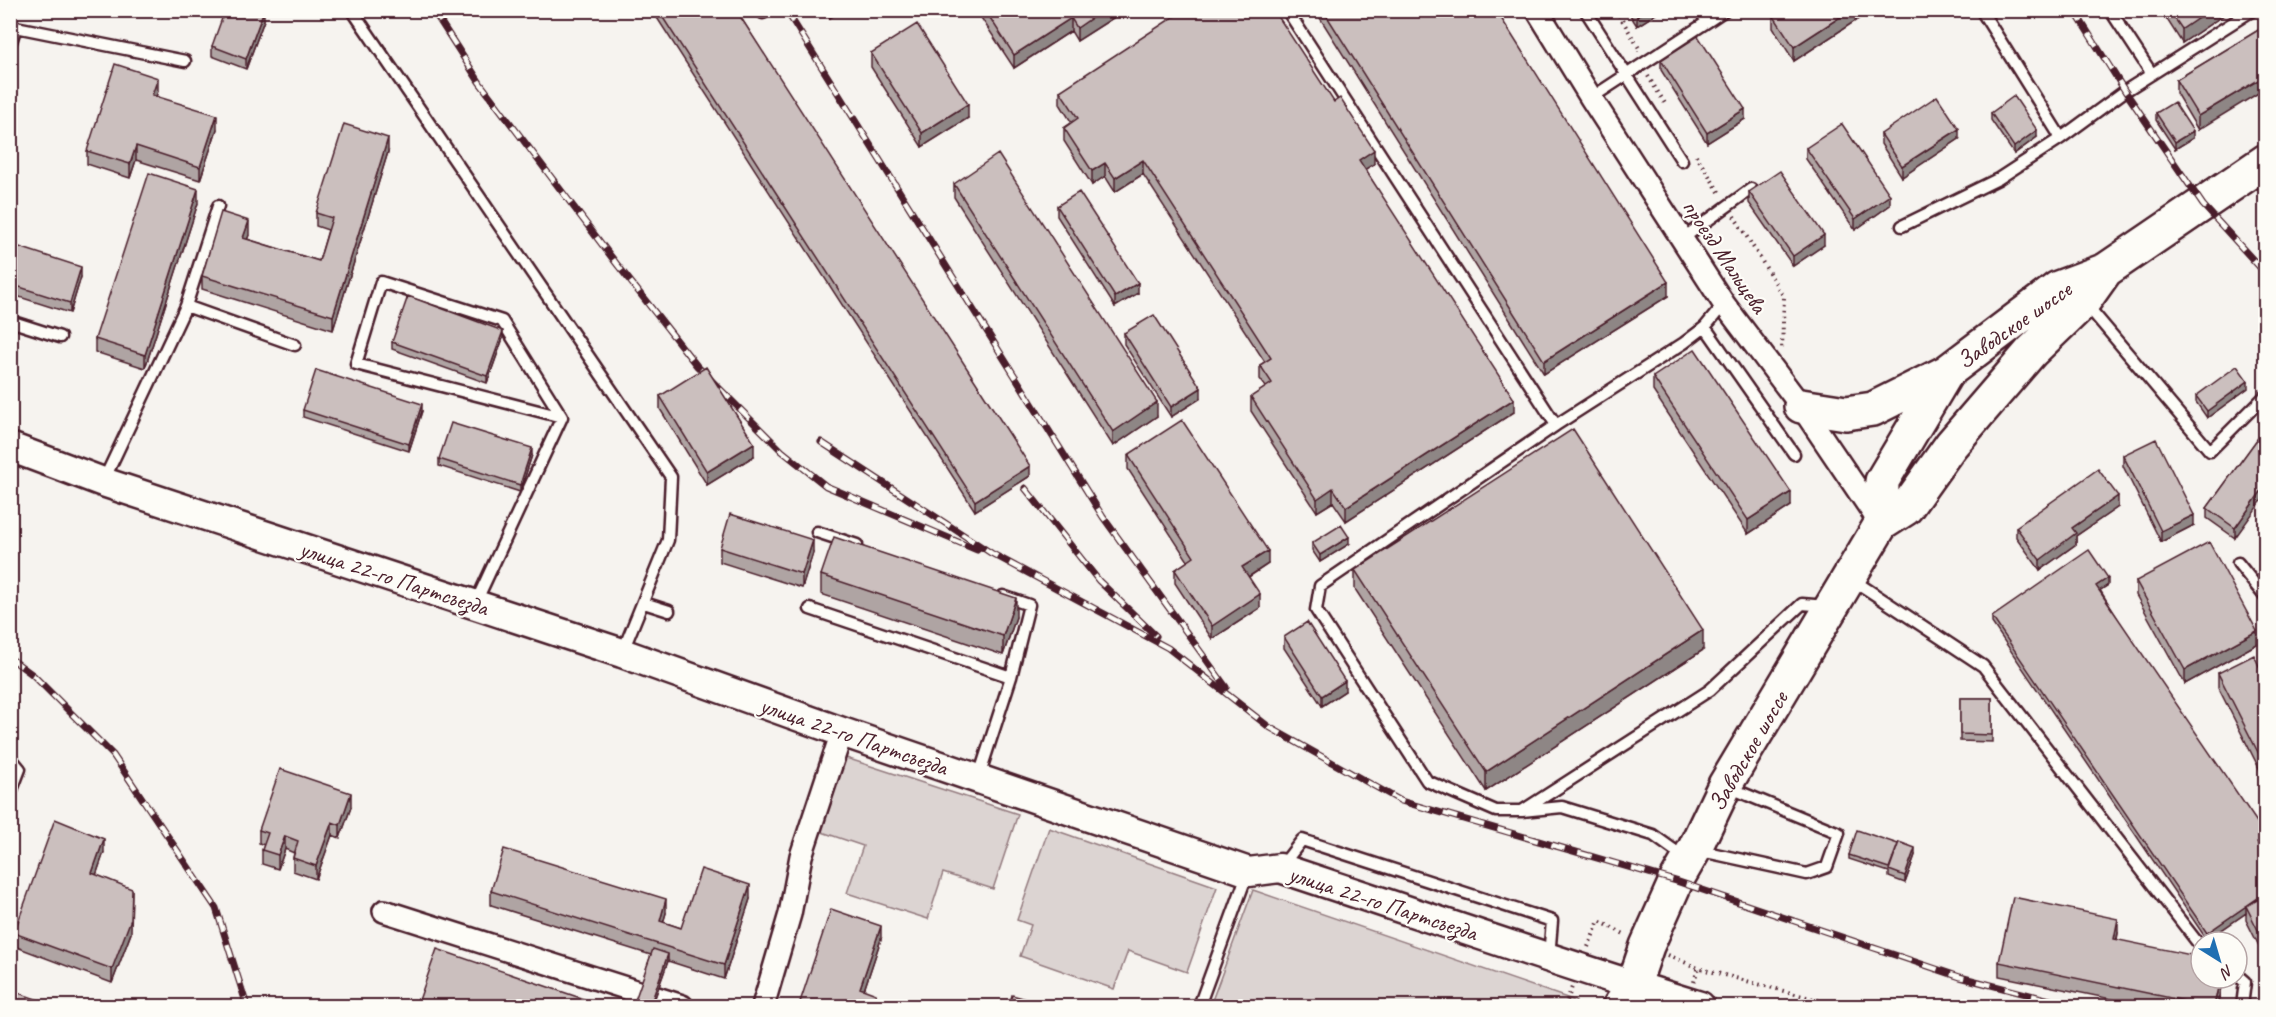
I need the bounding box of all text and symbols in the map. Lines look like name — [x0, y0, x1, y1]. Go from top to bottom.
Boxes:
street label: проезд Мальцева — [1676, 193, 1775, 320]
street label: Заводское шоссе — [1951, 273, 2079, 376]
street label: улица 22-го Партсъезда — [294, 533, 493, 624]
street label: Заводское шоссе — [1702, 684, 1795, 816]
street label: улица 22-го Партсъезда — [754, 689, 953, 784]
street label: улица 22-го Партсъезда — [1283, 858, 1482, 949]
north arrow — [2189, 930, 2249, 990]
text: N — [2215, 960, 2237, 984]

